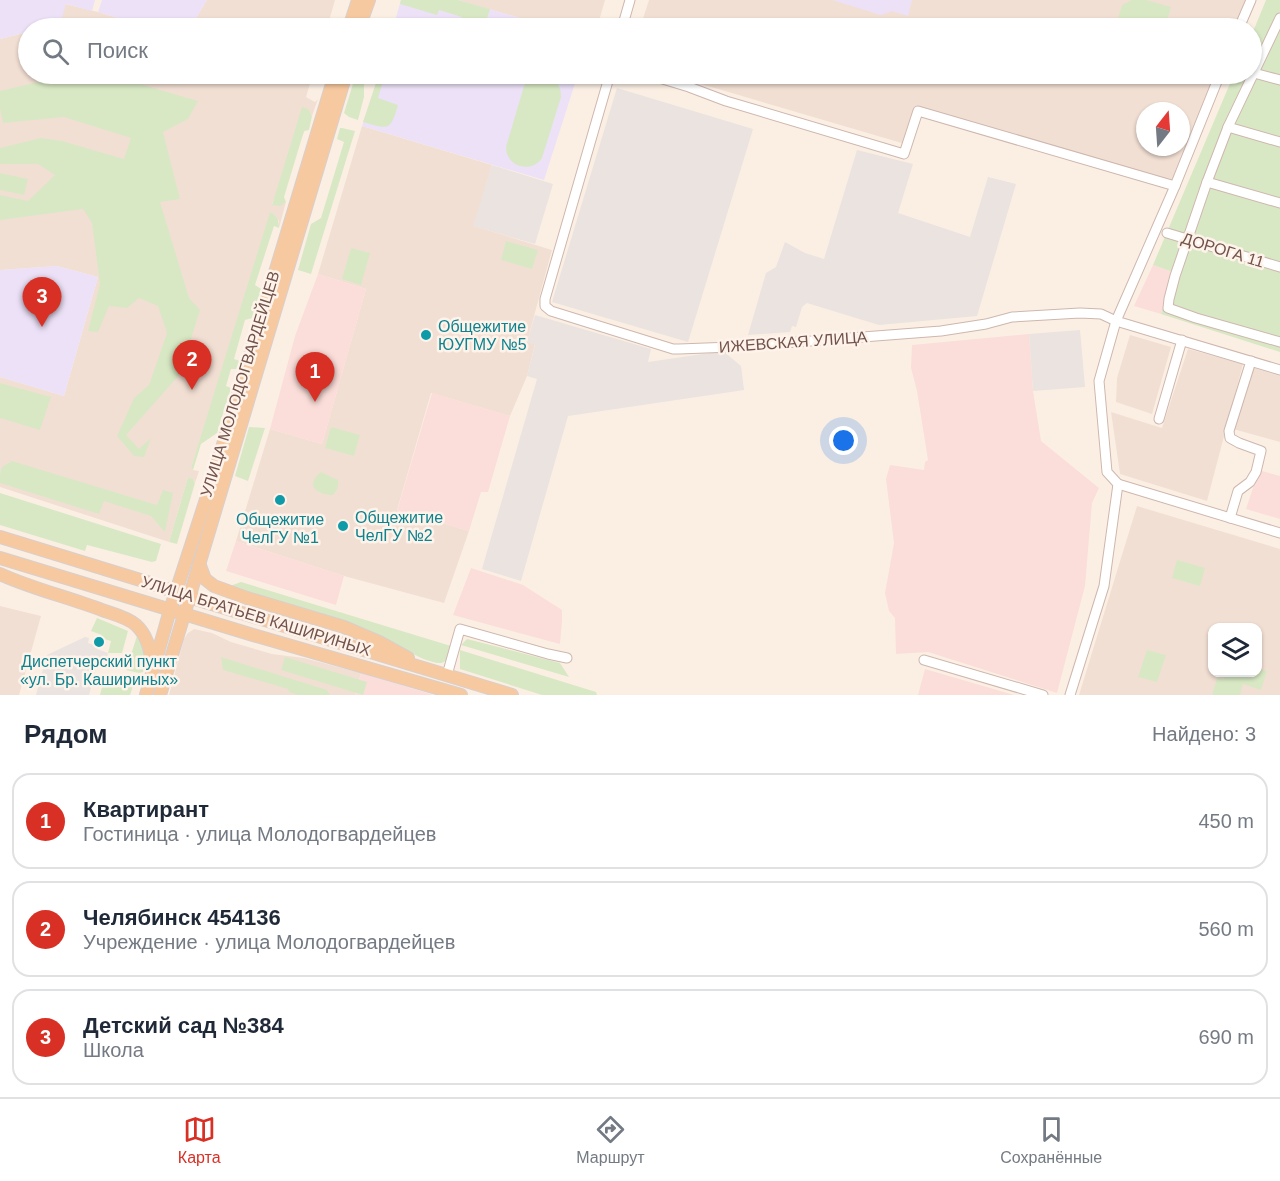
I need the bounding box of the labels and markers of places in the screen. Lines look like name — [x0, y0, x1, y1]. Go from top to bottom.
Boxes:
pin: 3 — [22, 278, 62, 327]
place label: Общежитие ЮУГМУ №5 — [438, 318, 527, 353]
marker: Общежитие ЮУГМУ №5 — [419, 328, 433, 342]
pin: 2 — [172, 340, 212, 390]
pin: 1 — [296, 352, 334, 402]
marker: Общежитие ЧелГУ №1 — [273, 493, 287, 507]
place label: Общежитие ЧелГУ №2 — [355, 509, 443, 544]
place label: Общежитие ЧелГУ №1 — [236, 511, 324, 546]
marker: Общежитие ЧелГУ №2 — [336, 519, 350, 533]
marker: Диспетчерский пункт «ул. Бр. Кашириных» — [92, 635, 106, 649]
place label: Диспетчерский пункт «ул. Бр. Кашириных» — [20, 653, 178, 688]

